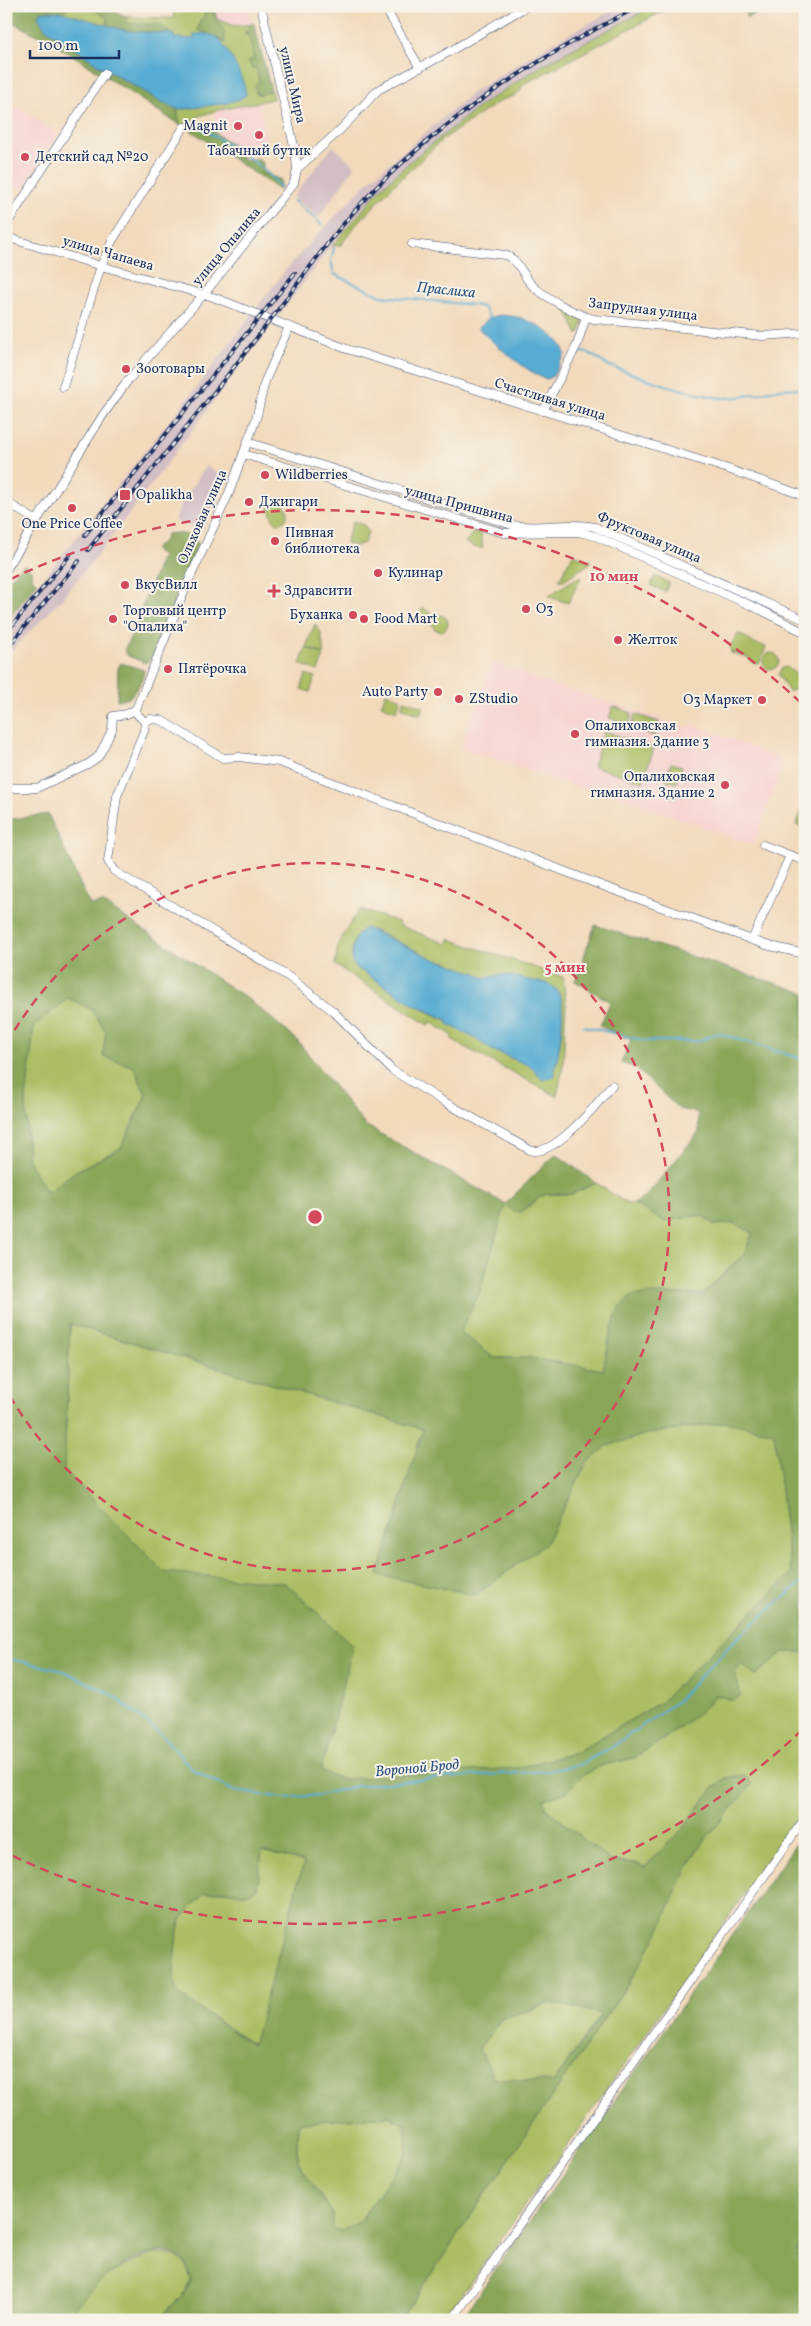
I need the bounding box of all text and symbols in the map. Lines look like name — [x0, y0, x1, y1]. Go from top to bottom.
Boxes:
scale bar — [30, 28, 119, 60]
text: 100 m — [38, 36, 78, 57]
street label: улица Мира — [274, 45, 310, 125]
place label: Magnit — [183, 117, 228, 136]
marker: Magnit — [232, 120, 244, 132]
marker: Табачный бутик — [253, 129, 265, 141]
place label: Табачный бутик — [207, 142, 311, 161]
place label: Детский сад №20 — [35, 148, 148, 167]
marker: Детский сад №20 — [19, 151, 31, 163]
street label: улица Опалиха — [188, 204, 266, 290]
street label: улица Чапаева — [60, 232, 156, 276]
water label: Праслиха — [415, 277, 477, 305]
street label: Запрудная улица — [587, 294, 699, 326]
place label: Зоотовары — [136, 360, 205, 379]
marker: Зоотовары — [120, 363, 132, 375]
street label: Счастливая улица — [492, 374, 608, 426]
place label: Wildberries — [275, 466, 348, 485]
street label: Ольховая улица — [174, 467, 232, 567]
marker: Wildberries — [259, 469, 271, 481]
street label: улица Пришвина — [403, 481, 515, 529]
place label: Opalikha — [136, 486, 193, 505]
marker: Opalikha — [118, 488, 132, 502]
place label: Джигари — [259, 493, 318, 512]
marker: Джигари — [243, 496, 255, 508]
marker: One Price Coffee — [66, 502, 78, 514]
street label: Фруктовая улица — [594, 507, 704, 569]
place label: One Price Coffee — [21, 515, 123, 534]
place label: Пивная библиотека — [285, 524, 360, 559]
marker: Пивная библиотека — [269, 535, 281, 547]
place label: Кулинар — [388, 564, 443, 583]
marker: Кулинар — [372, 567, 384, 579]
text: 10 мин — [590, 567, 639, 588]
place label: ВкусВилл — [135, 576, 198, 595]
marker: ВкусВилл — [119, 579, 131, 591]
place label: Здравсити — [284, 582, 353, 601]
marker: Здравсити — [268, 585, 280, 597]
place label: О3 — [536, 600, 553, 619]
place label: Торговый центр "Опалиха" — [123, 602, 226, 637]
marker: О3 — [520, 603, 532, 615]
place label: Буханка — [290, 606, 343, 625]
marker: Буханка — [347, 609, 359, 621]
place label: Food Mart — [374, 610, 438, 629]
marker: Торговый центр "Опалиха" — [107, 613, 119, 625]
marker: Food Mart — [358, 613, 370, 625]
place label: Желток — [628, 631, 678, 650]
marker: Желток — [612, 634, 624, 646]
place label: Пятёрочка — [178, 660, 247, 679]
marker: Пятёрочка — [162, 663, 174, 675]
place label: Auto Party — [362, 683, 428, 702]
marker: Auto Party — [432, 686, 444, 698]
place label: ZStudio — [469, 690, 518, 709]
place label: О3 Маркет — [683, 691, 752, 710]
marker: ZStudio — [453, 693, 465, 705]
marker: О3 Маркет — [756, 694, 768, 706]
place label: Опалиховская гимназия. Здание 3 — [585, 717, 709, 752]
marker: Опалиховская гимназия. Здание 3 — [569, 728, 581, 740]
place label: Опалиховская гимназия. Здание 2 — [590, 768, 715, 803]
marker: Опалиховская гимназия. Здание 2 — [719, 779, 731, 791]
text: 5 мин — [545, 958, 586, 979]
centre of rings — [306, 1208, 324, 1226]
water label: Вороной Брод — [374, 1755, 460, 1783]

